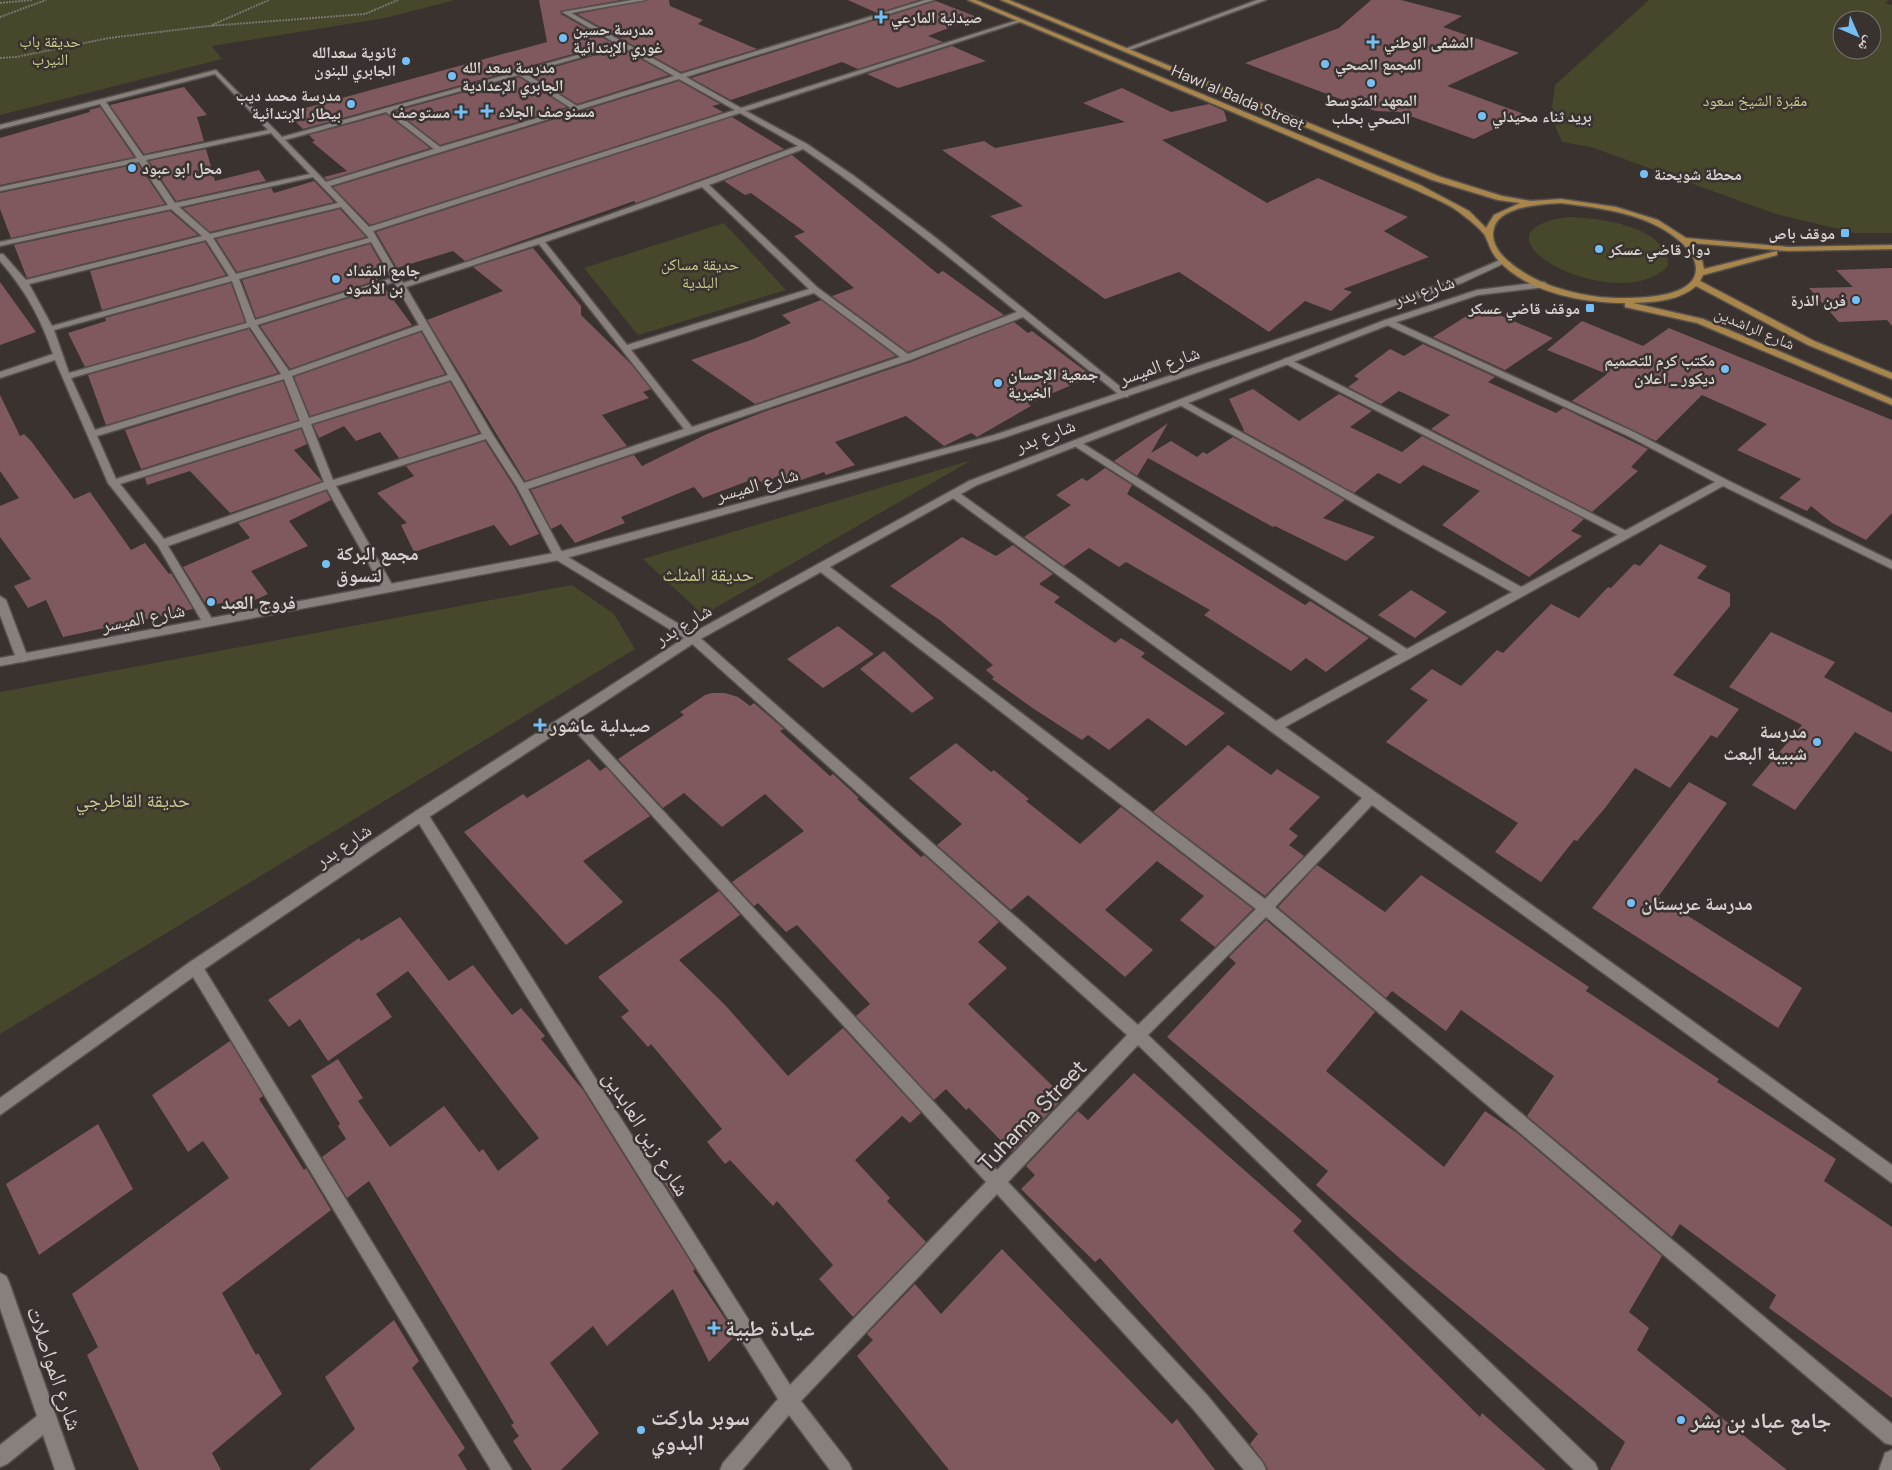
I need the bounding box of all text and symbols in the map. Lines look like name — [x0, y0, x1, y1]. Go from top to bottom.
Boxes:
place label: صيدلية المارعي — [891, 8, 982, 30]
north arrow — [1832, 10, 1882, 60]
marker: صيدلية المارعي — [875, 11, 887, 23]
place label: مدرسة حسين غوري الإبتدائية — [573, 20, 662, 60]
park label: حديقة باب النيرب — [19, 32, 81, 69]
marker: مدرسة حسين غوري الإبتدائية — [557, 32, 569, 44]
place label: المشفى الوطني — [1384, 33, 1474, 55]
text: ش — [1854, 33, 1877, 55]
marker: المشفى الوطني — [1366, 35, 1380, 49]
place label: ثانوية سعدالله الجابري للبنون — [311, 43, 397, 83]
marker: ثانوية سعدالله الجابري للبنون — [400, 55, 412, 67]
place label: المجمع الصحي — [1335, 55, 1421, 77]
place label: مدرسة سعد الله الجابري الإعدادية — [462, 58, 564, 98]
marker: المجمع الصحي — [1319, 58, 1331, 70]
street label: Hawl al Balda Street — [1168, 61, 1308, 134]
marker: مدرسة سعد الله الجابري الإعدادية — [446, 70, 458, 82]
marker: المعهد المتوسط الصحي بحلب — [1365, 77, 1377, 89]
place label: مدرسة محمد ديب بيطار الإبتدائية — [235, 86, 341, 123]
place label: المعهد المتوسط الصحي بحلب — [1325, 91, 1417, 131]
park label: مقبرة الشيخ سعود — [1703, 91, 1807, 111]
marker: مدرسة محمد ديب بيطار الإبتدائية — [345, 98, 357, 110]
place label: مسنوصف الجلاء — [498, 102, 595, 121]
place label: مستوصف — [392, 103, 450, 122]
marker: مسنوصف الجلاء — [480, 104, 494, 118]
marker: مستوصف — [454, 105, 468, 119]
place label: بريد ثناء محيدلي — [1492, 107, 1592, 129]
marker: بريد ثناء محيدلي — [1476, 110, 1488, 122]
place label: محل ابو عبود — [142, 159, 222, 178]
marker: محل ابو عبود — [126, 162, 138, 174]
place label: محطة شويحنة — [1654, 165, 1742, 184]
marker: محطة شويحنة — [1638, 168, 1650, 180]
place label: موقف باص — [1769, 224, 1835, 243]
marker: موقف باص — [1839, 227, 1851, 239]
place label: دوار قاضي عسكر — [1608, 240, 1711, 262]
marker: دوار قاضي عسكر — [1593, 243, 1605, 255]
park label: حديقة مساكن البلدية — [661, 255, 739, 292]
place label: جامع المقداد بن الأسود — [346, 261, 420, 298]
street label: شارع بدر — [1390, 270, 1457, 311]
marker: جامع المقداد بن الأسود — [330, 273, 342, 285]
place label: فرن الذرة — [1791, 291, 1846, 310]
marker: فرن الذرة — [1850, 294, 1862, 306]
place label: موقف قاضي عسكر — [1467, 299, 1580, 321]
marker: موقف قاضي عسكر — [1584, 302, 1596, 314]
street label: شارع الراشدين — [1712, 303, 1798, 355]
street label: شارع الميسر — [1115, 341, 1203, 390]
place label: مكتب كرم للتصميم ديكور _ اعلان — [1604, 351, 1715, 388]
marker: مكتب كرم للتصميم ديكور _ اعلان — [1719, 363, 1731, 375]
place label: جمعية الإحسان الخيرية — [1008, 365, 1098, 402]
marker: جمعية الإحسان الخيرية — [992, 377, 1004, 389]
street label: شارع بدر — [1011, 414, 1078, 458]
street label: شارع الميسر — [712, 462, 801, 507]
place label: مجمع البركة لتسوق — [336, 542, 419, 587]
marker: مجمع البركة لتسوق — [320, 558, 332, 570]
park label: حديقة المثلث — [662, 563, 754, 586]
place label: فروج العبد — [221, 591, 296, 614]
marker: فروج العبد — [205, 596, 217, 608]
street label: شارع الميسر — [99, 598, 187, 637]
street label: شارع بدر — [650, 599, 716, 651]
place label: صيدلية عاشور — [549, 714, 651, 737]
marker: صيدلية عاشور — [534, 719, 546, 731]
place label: مدرسة شبيبة البعث — [1723, 720, 1807, 765]
marker: مدرسة شبيبة البعث — [1811, 736, 1823, 748]
park label: حديقة القاطرجي — [76, 789, 190, 816]
street label: شارع بدر — [310, 818, 376, 873]
place label: مدرسة عربستان — [1641, 892, 1753, 915]
marker: مدرسة عربستان — [1625, 897, 1637, 909]
street label: Tuhama Street — [973, 1054, 1092, 1176]
street label: شارع زين العابدين — [597, 1065, 696, 1201]
street label: شارع المواصلات — [21, 1303, 88, 1434]
place label: عيادة طبية — [725, 1315, 815, 1342]
marker: عيادة طبية — [707, 1321, 721, 1335]
place label: سوبر ماركت البدوي — [651, 1404, 750, 1459]
place label: جامع عباد بن بشر — [1690, 1407, 1831, 1435]
marker: جامع عباد بن بشر — [1675, 1414, 1687, 1426]
marker: سوبر ماركت البدوي — [635, 1424, 647, 1436]

